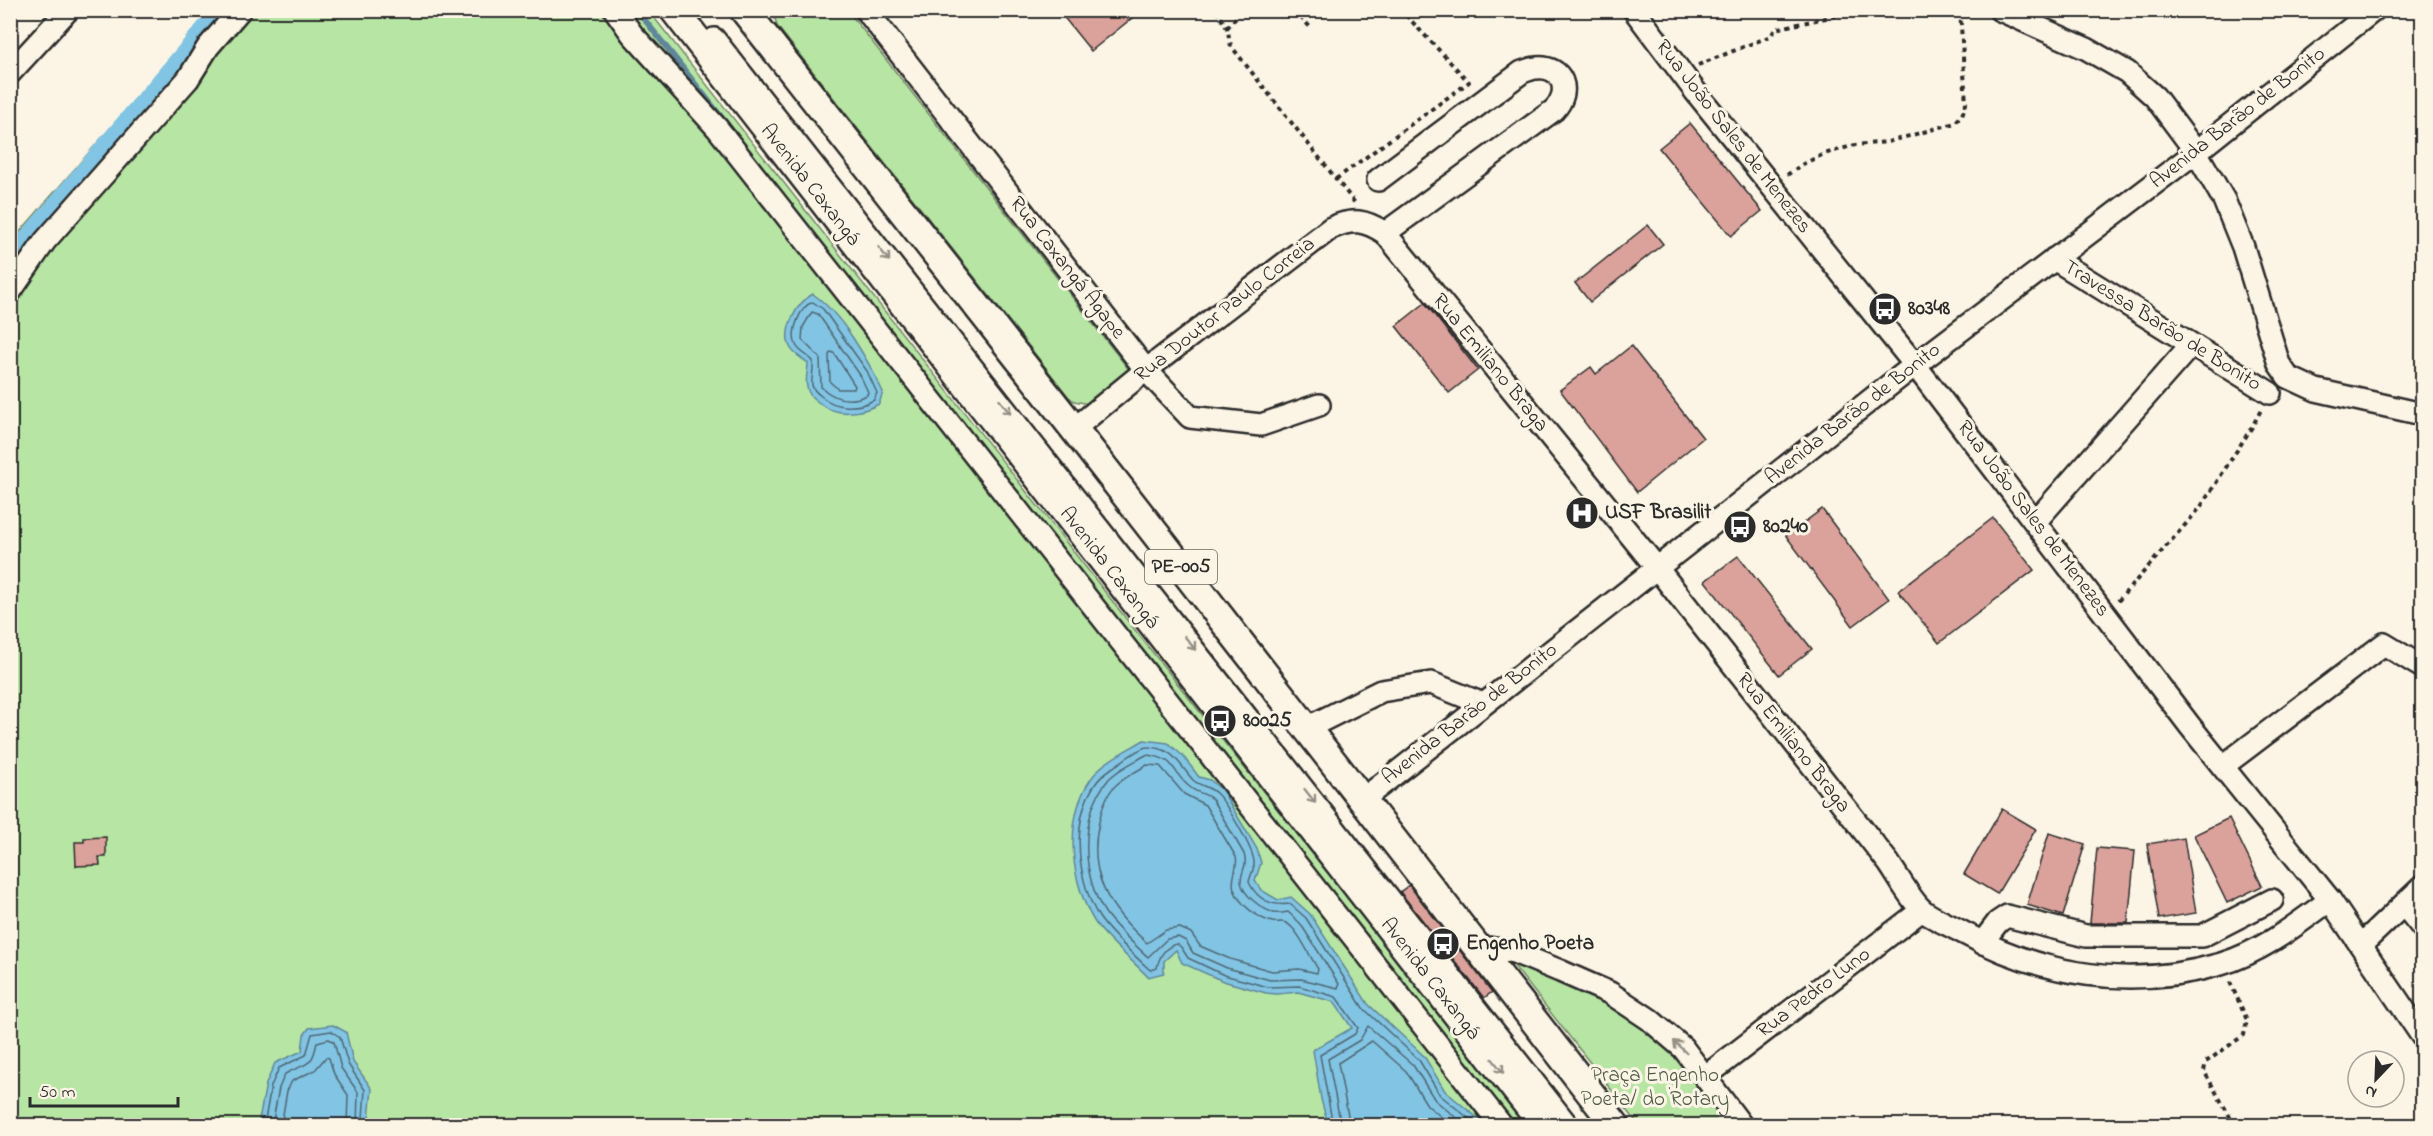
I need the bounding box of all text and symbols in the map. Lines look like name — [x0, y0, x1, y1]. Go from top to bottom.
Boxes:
street label: Rua João Sales de Menezes — [1648, 34, 1818, 240]
street label: Avenida Barão de Bonito — [2144, 40, 2332, 196]
street label: Avenida Caxangá — [751, 118, 867, 254]
street label: Rua Caxangá Ágape — [1000, 190, 1134, 347]
street label: Rua Doutor Paulo Correia — [1128, 230, 1322, 390]
one-way arrow — [877, 245, 890, 261]
street label: Travessa Barão de Bonito — [2057, 253, 2267, 399]
street label: Rua Emiliano Braga — [1423, 287, 1555, 440]
bus stop icon: 80348 — [1867, 291, 1903, 327]
place label: 80348 — [1907, 294, 1950, 324]
street label: Avenida Barão de Bonito — [1759, 336, 1947, 492]
one-way arrow — [998, 399, 1011, 415]
street label: Rua João Sales de Menezes — [1949, 414, 2117, 624]
hospital icon: USF Brasilit — [1564, 495, 1600, 531]
place label: USF Brasilit — [1605, 498, 1712, 528]
street label: Avenida Caxangá — [1050, 501, 1166, 637]
bus stop icon: 80240 — [1722, 509, 1758, 545]
place label: 80240 — [1762, 512, 1808, 542]
road number: PE-005 — [1145, 550, 1217, 584]
one-way arrow — [1183, 634, 1196, 650]
street label: Avenida Barão de Bonito — [1376, 636, 1564, 792]
street label: Rua Emiliano Braga — [1727, 666, 1857, 821]
bus stop icon: 80025 — [1202, 703, 1238, 739]
place label: 80025 — [1242, 706, 1291, 736]
one-way arrow — [1304, 788, 1316, 804]
street label: Avenida Caxangá — [1371, 912, 1487, 1048]
bus stop icon: Engenho Poeta — [1425, 926, 1461, 962]
place label: Engenho Poeta — [1466, 929, 1594, 961]
street label: Rua Pedro Luno — [1751, 940, 1877, 1046]
one-way arrow — [1673, 1040, 1688, 1054]
north arrow — [2346, 1049, 2406, 1109]
one-way arrow — [1492, 1058, 1505, 1074]
park label: Praça Engenho Poeta/ do Rotary — [1581, 1061, 1729, 1117]
scale bar — [30, 1070, 178, 1108]
text: N — [2361, 1078, 2381, 1104]
text: 50 m — [39, 1080, 76, 1106]

